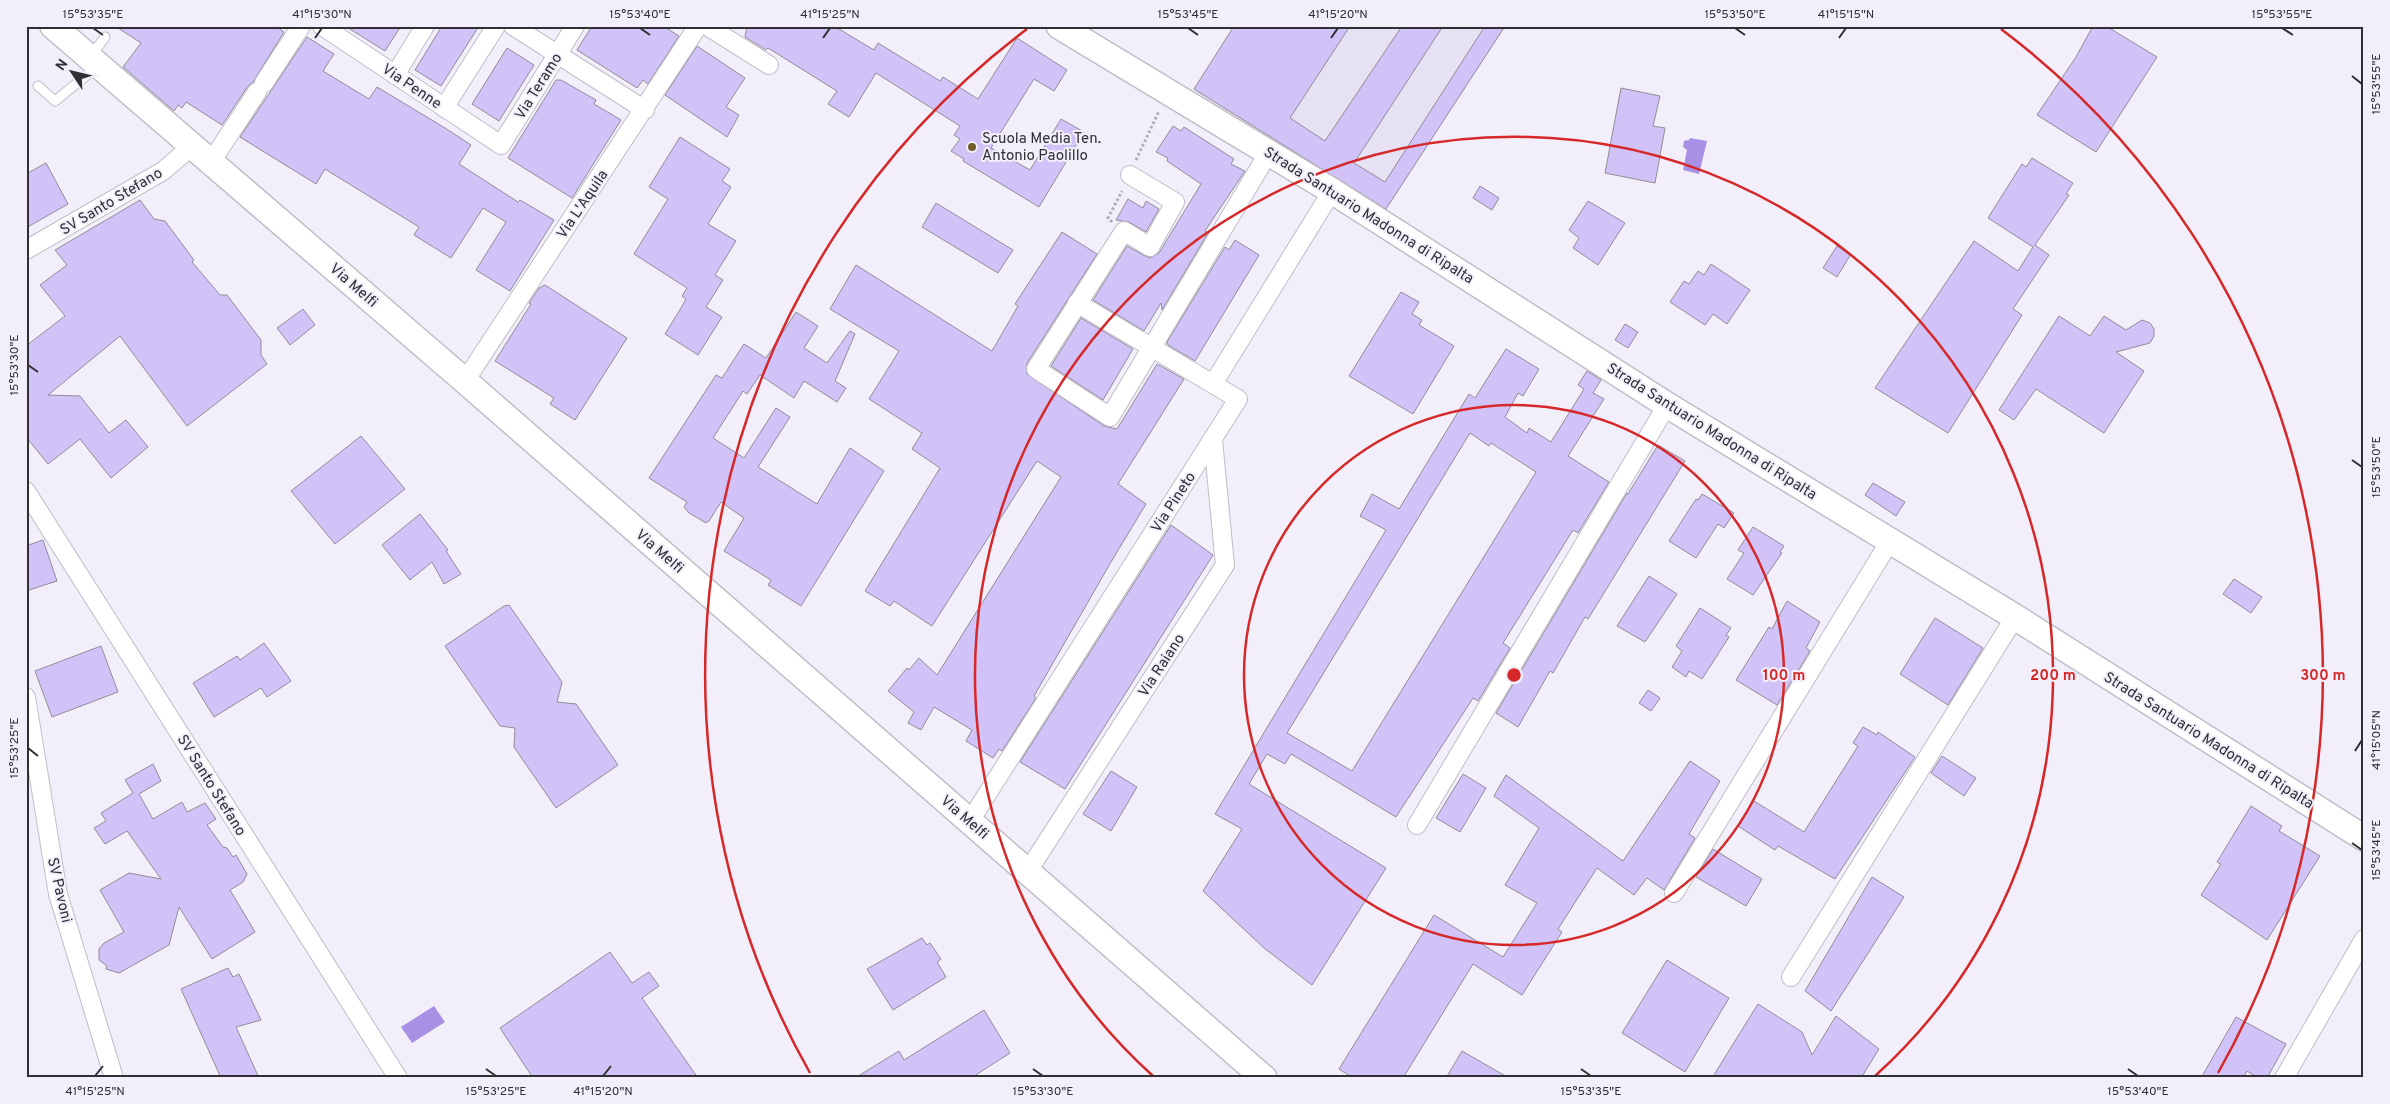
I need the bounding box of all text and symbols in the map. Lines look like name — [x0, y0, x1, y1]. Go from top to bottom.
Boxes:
text: 15°53'35"E — [63, 7, 123, 23]
text: 41°15'30"N — [292, 7, 352, 23]
text: 15°53'40"E — [609, 7, 671, 23]
text: 41°15'25"N — [800, 7, 860, 23]
text: 15°53'45"E — [1157, 7, 1219, 23]
text: 41°15'20"N — [1308, 7, 1368, 23]
text: 15°53'50"E — [1704, 7, 1766, 23]
text: 41°15'15"N — [1818, 7, 1874, 23]
text: 15°53'55"E — [2251, 7, 2313, 23]
north arrow — [48, 48, 98, 98]
street label: Via Teramo — [511, 50, 567, 124]
text: 15°53'55"E — [2369, 53, 2385, 115]
text: N — [53, 56, 72, 74]
street label: Via Penne — [378, 60, 445, 114]
place label: Scuola Media Ten. Antonio Paolillo — [982, 130, 1101, 166]
marker: Scuola Media Ten. Antonio Paolillo — [966, 141, 978, 153]
street label: Strada Santuario Madonna di Ripalta — [1259, 143, 1477, 289]
street label: SV Santo Stefano — [57, 164, 166, 240]
street label: Via L'Aquila — [553, 167, 613, 243]
street label: Via Melfi — [325, 260, 381, 312]
text: 15°53'30"E — [7, 335, 23, 395]
street label: Strada Santuario Madonna di Ripalta — [1602, 359, 1820, 505]
text: 15°53'50"E — [2369, 436, 2385, 498]
street label: Via Pineto — [1148, 469, 1201, 537]
street label: Via Melfi — [631, 526, 687, 578]
street label: Via Raiano — [1135, 631, 1190, 701]
centre of rings — [1505, 666, 1523, 684]
text: 100 m — [1763, 667, 1805, 686]
text: 200 m — [2030, 667, 2076, 686]
text: 300 m — [2300, 667, 2346, 686]
street label: Strada Santuario Madonna di Ripalta — [2099, 668, 2317, 814]
text: 41°15'05"N — [2369, 710, 2385, 770]
text: 15°53'25"E — [7, 718, 23, 778]
street label: SV Santo Stefano — [172, 732, 250, 840]
street label: Via Melfi — [936, 792, 992, 844]
text: 15°53'45"E — [2369, 819, 2385, 881]
street label: SV Pavoni — [42, 856, 75, 925]
text: 41°15'25"N — [65, 1084, 125, 1100]
text: 15°53'25"E — [466, 1084, 526, 1100]
text: 41°15'20"N — [573, 1084, 633, 1100]
text: 15°53'30"E — [1013, 1084, 1073, 1100]
text: 15°53'35"E — [1561, 1084, 1621, 1100]
text: 15°53'40"E — [2107, 1084, 2169, 1100]

